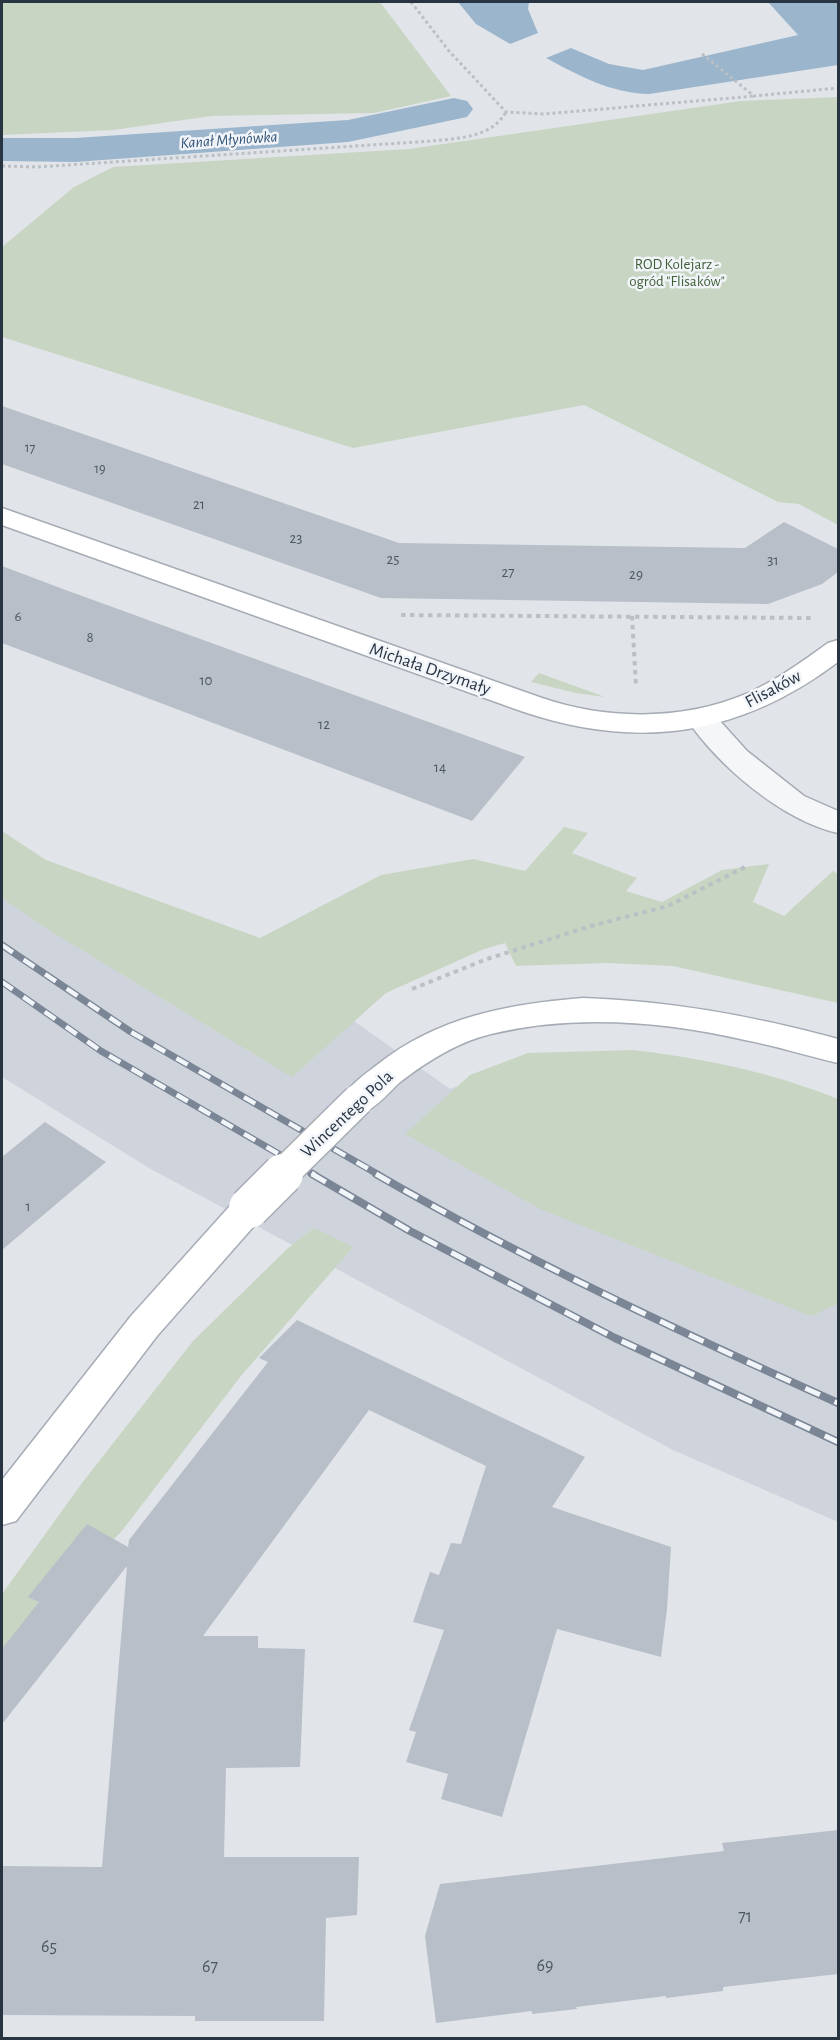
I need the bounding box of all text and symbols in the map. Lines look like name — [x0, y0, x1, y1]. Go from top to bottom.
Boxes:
water label: Kanał Młynówka — [180, 127, 278, 153]
park label: ROD Kolejarz - ogród "Flisaków" — [629, 255, 725, 290]
house number: 17 — [25, 440, 35, 456]
house number: 19 — [94, 461, 106, 477]
house number: 21 — [193, 495, 205, 513]
house number: 23 — [289, 529, 303, 547]
house number: 25 — [386, 550, 400, 568]
house number: 31 — [767, 551, 779, 569]
house number: 27 — [501, 563, 515, 581]
house number: 29 — [629, 565, 643, 583]
house number: 6 — [14, 607, 22, 625]
house number: 8 — [86, 628, 94, 646]
street label: Michała Drzymały — [367, 638, 493, 700]
street label: Flisaków — [741, 665, 805, 713]
house number: 10 — [199, 671, 213, 689]
house number: 12 — [318, 715, 330, 733]
house number: 14 — [434, 758, 446, 776]
street label: Wincentego Pola — [296, 1066, 398, 1162]
house number: 1 — [25, 1197, 31, 1215]
house number: 71 — [738, 1906, 752, 1928]
house number: 65 — [41, 1936, 57, 1958]
house number: 69 — [537, 1955, 553, 1977]
house number: 67 — [202, 1956, 218, 1978]

